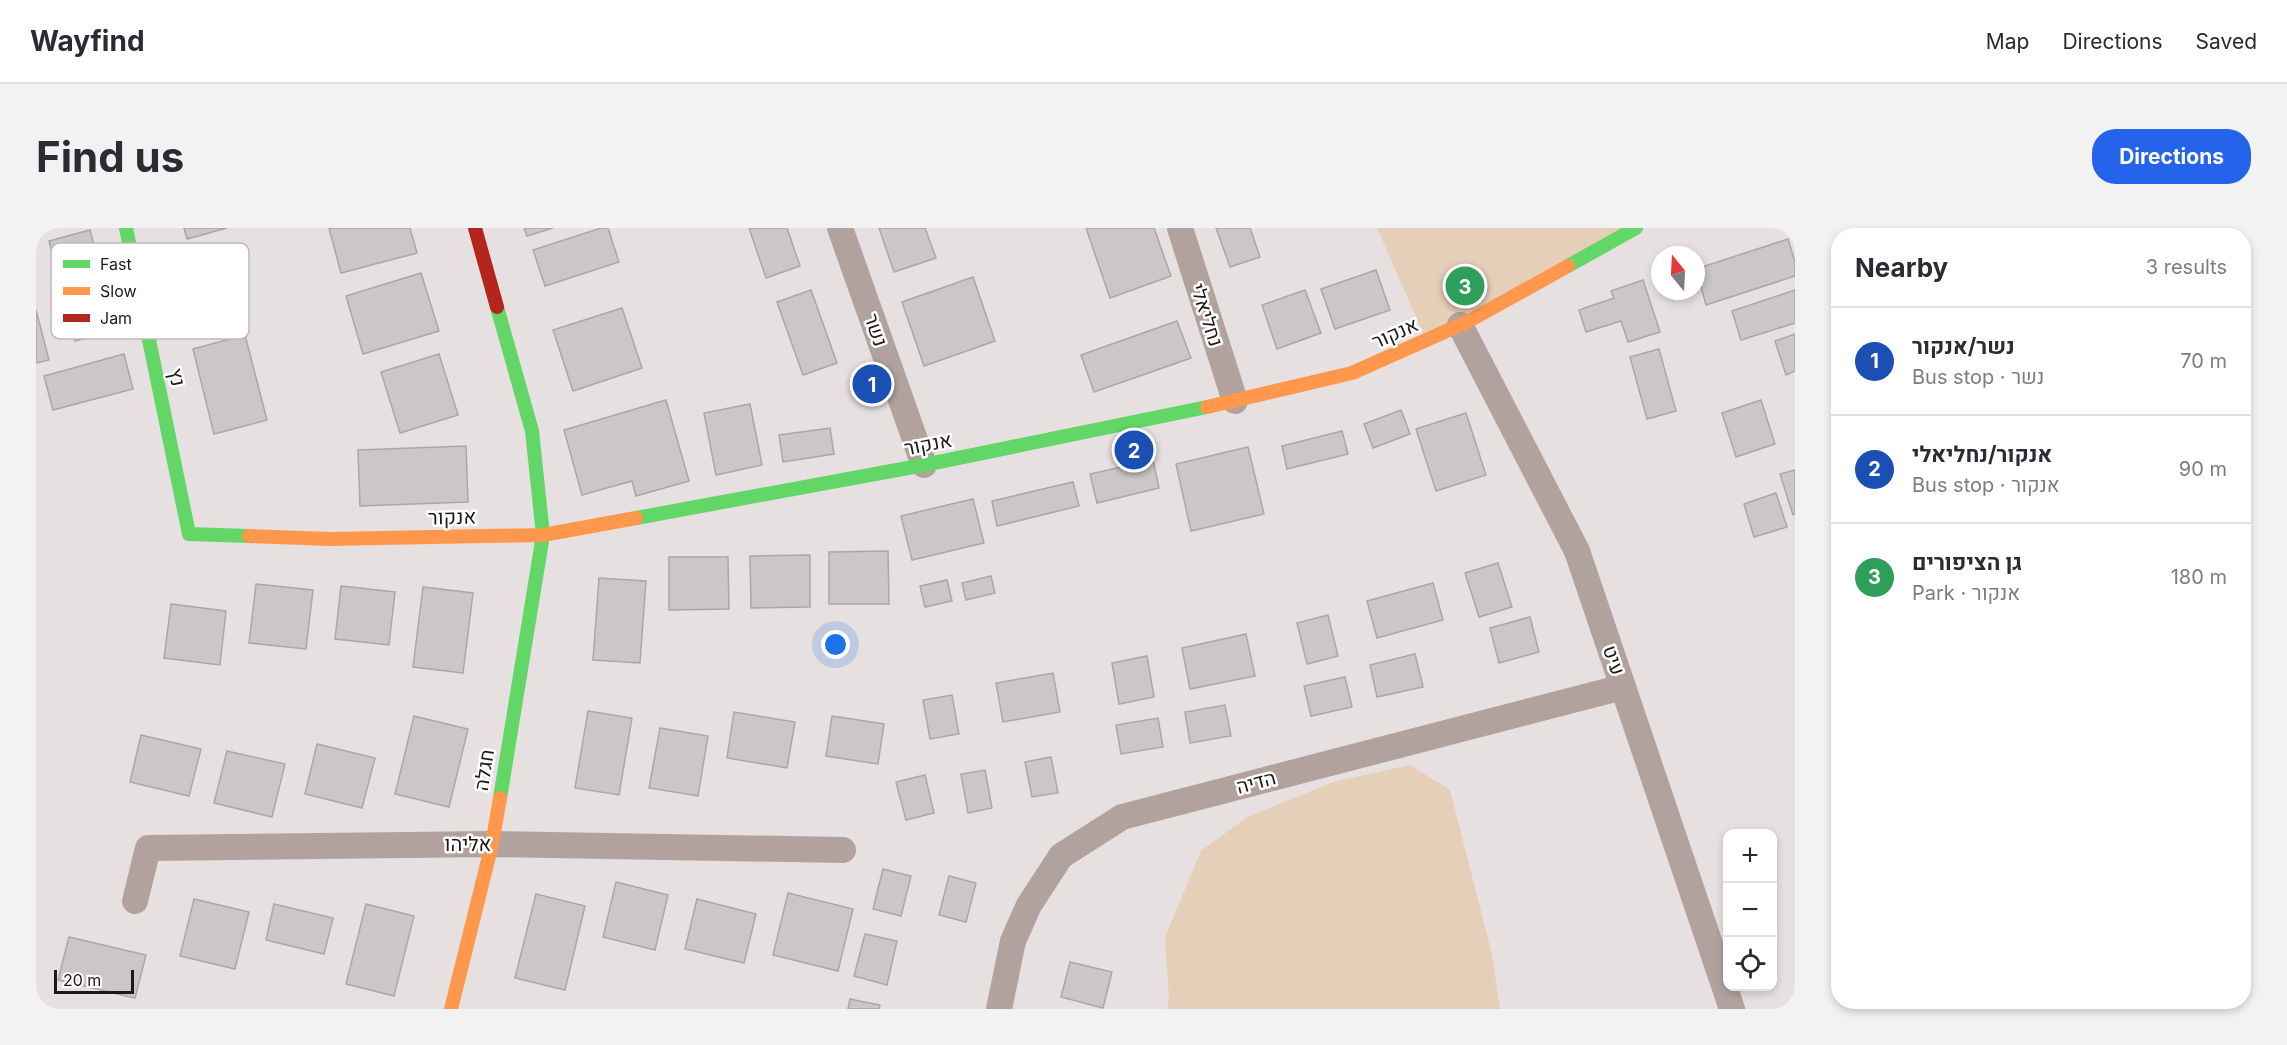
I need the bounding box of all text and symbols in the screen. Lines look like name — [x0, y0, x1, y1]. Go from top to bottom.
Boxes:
text: Wayfind — [30, 24, 145, 58]
text: Map — [1986, 29, 2029, 54]
text: Directions — [2062, 29, 2163, 54]
text: Saved — [2196, 29, 2257, 54]
button: Directions — [2092, 129, 2251, 184]
text: Find us — [36, 131, 184, 182]
legend — [51, 243, 249, 339]
north arrow — [1651, 246, 1705, 300]
text: Nearby — [1855, 252, 1948, 283]
text: Fast — [100, 254, 132, 274]
text: 3 results — [2146, 255, 2227, 279]
pin: 3 — [1446, 264, 1484, 308]
street label: נחליאלי — [1186, 280, 1228, 350]
text: Slow — [100, 281, 137, 301]
text: Jam — [100, 308, 132, 328]
street label: נשר — [859, 311, 893, 349]
street label: אנקור — [1368, 312, 1422, 354]
text: נשר/אנקור — [1912, 333, 2015, 359]
text: 1 — [1870, 349, 1879, 373]
text: 70 m — [2180, 349, 2227, 373]
pin: 1 — [852, 362, 892, 406]
text: Bus stop · נשר — [1912, 365, 2044, 389]
street label: נץ — [163, 366, 191, 388]
street label: אנקור — [902, 428, 954, 460]
pin: 2 — [1114, 428, 1154, 472]
text: אנקור/נחליאלי — [1912, 441, 2052, 467]
text: 2 — [1868, 457, 1881, 481]
text: 90 m — [2179, 457, 2227, 481]
text: Bus stop · אנקור — [1912, 473, 2059, 497]
street label: אנקור — [428, 505, 476, 529]
text: גן הציפורים — [1912, 549, 2022, 575]
text: 3 — [1868, 565, 1881, 589]
text: 180 m — [2171, 565, 2227, 589]
text: Park · אנקור — [1912, 581, 2020, 605]
your location — [821, 630, 850, 659]
street label: עיט — [1598, 642, 1630, 678]
street label: חגלה — [469, 747, 499, 793]
street label: הדיה — [1234, 765, 1278, 799]
map controls — [1723, 829, 1777, 991]
button: + — [1723, 829, 1777, 883]
street label: אליהו — [445, 832, 491, 856]
button: − — [1723, 883, 1777, 937]
button: locate — [1723, 937, 1777, 991]
scale bar — [54, 967, 134, 994]
text: 20 m — [63, 970, 101, 990]

